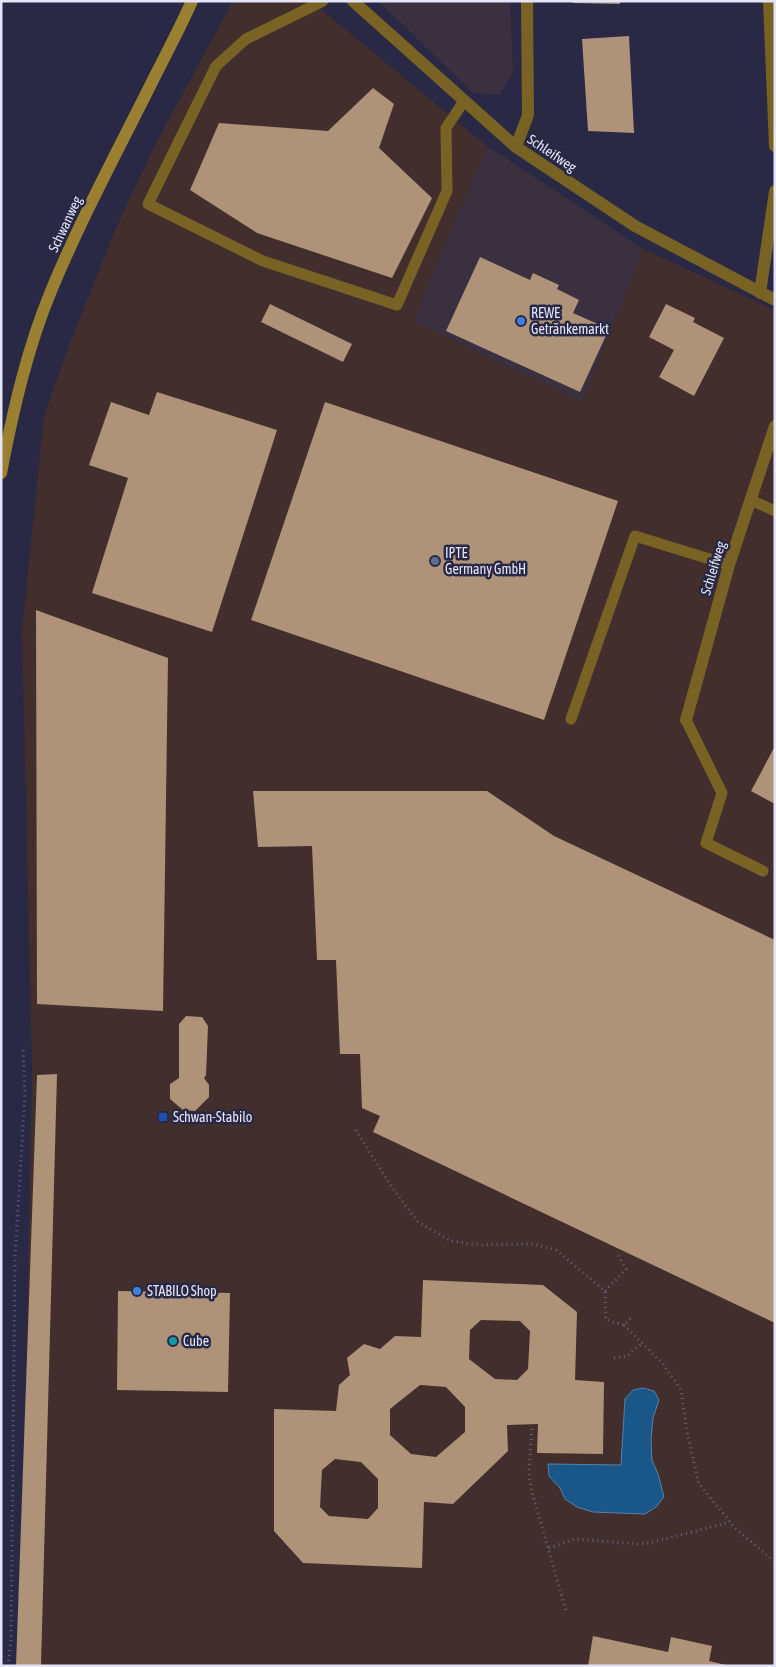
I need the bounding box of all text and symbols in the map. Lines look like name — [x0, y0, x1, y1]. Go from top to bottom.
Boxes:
street label: Schleifweg — [525, 131, 579, 175]
street label: Schwanweg — [45, 193, 85, 255]
place label: REWE Getränkemarkt — [531, 305, 609, 337]
marker: REWE Getränkemarkt — [515, 315, 527, 327]
street label: Schleifweg — [697, 539, 729, 597]
place label: IPTE Germany GmbH — [445, 545, 526, 577]
marker: IPTE Germany GmbH — [429, 555, 441, 567]
place label: Schwan-Stabilo — [173, 1109, 252, 1125]
marker: Schwan-Stabilo — [157, 1111, 169, 1123]
place label: STABILO Shop — [147, 1283, 217, 1299]
marker: STABILO Shop — [131, 1285, 143, 1297]
place label: Cube — [183, 1333, 209, 1349]
marker: Cube — [167, 1335, 179, 1347]

